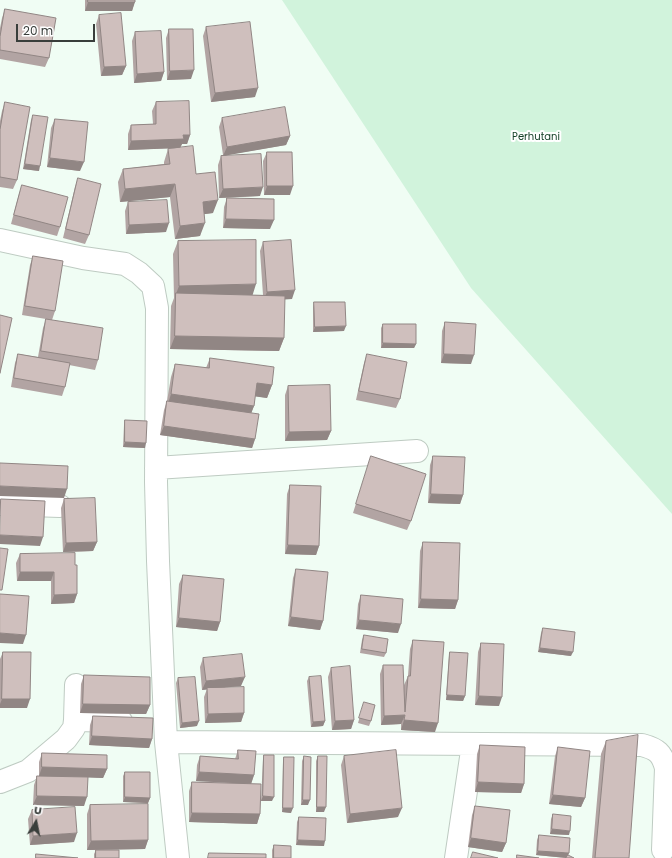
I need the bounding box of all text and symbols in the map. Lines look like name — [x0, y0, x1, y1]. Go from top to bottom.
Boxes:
scale bar — [18, 16, 97, 42]
text: 20 m — [23, 22, 53, 39]
park label: Perhutani — [512, 131, 560, 143]
north arrow — [16, 802, 56, 842]
text: U — [33, 802, 43, 819]

